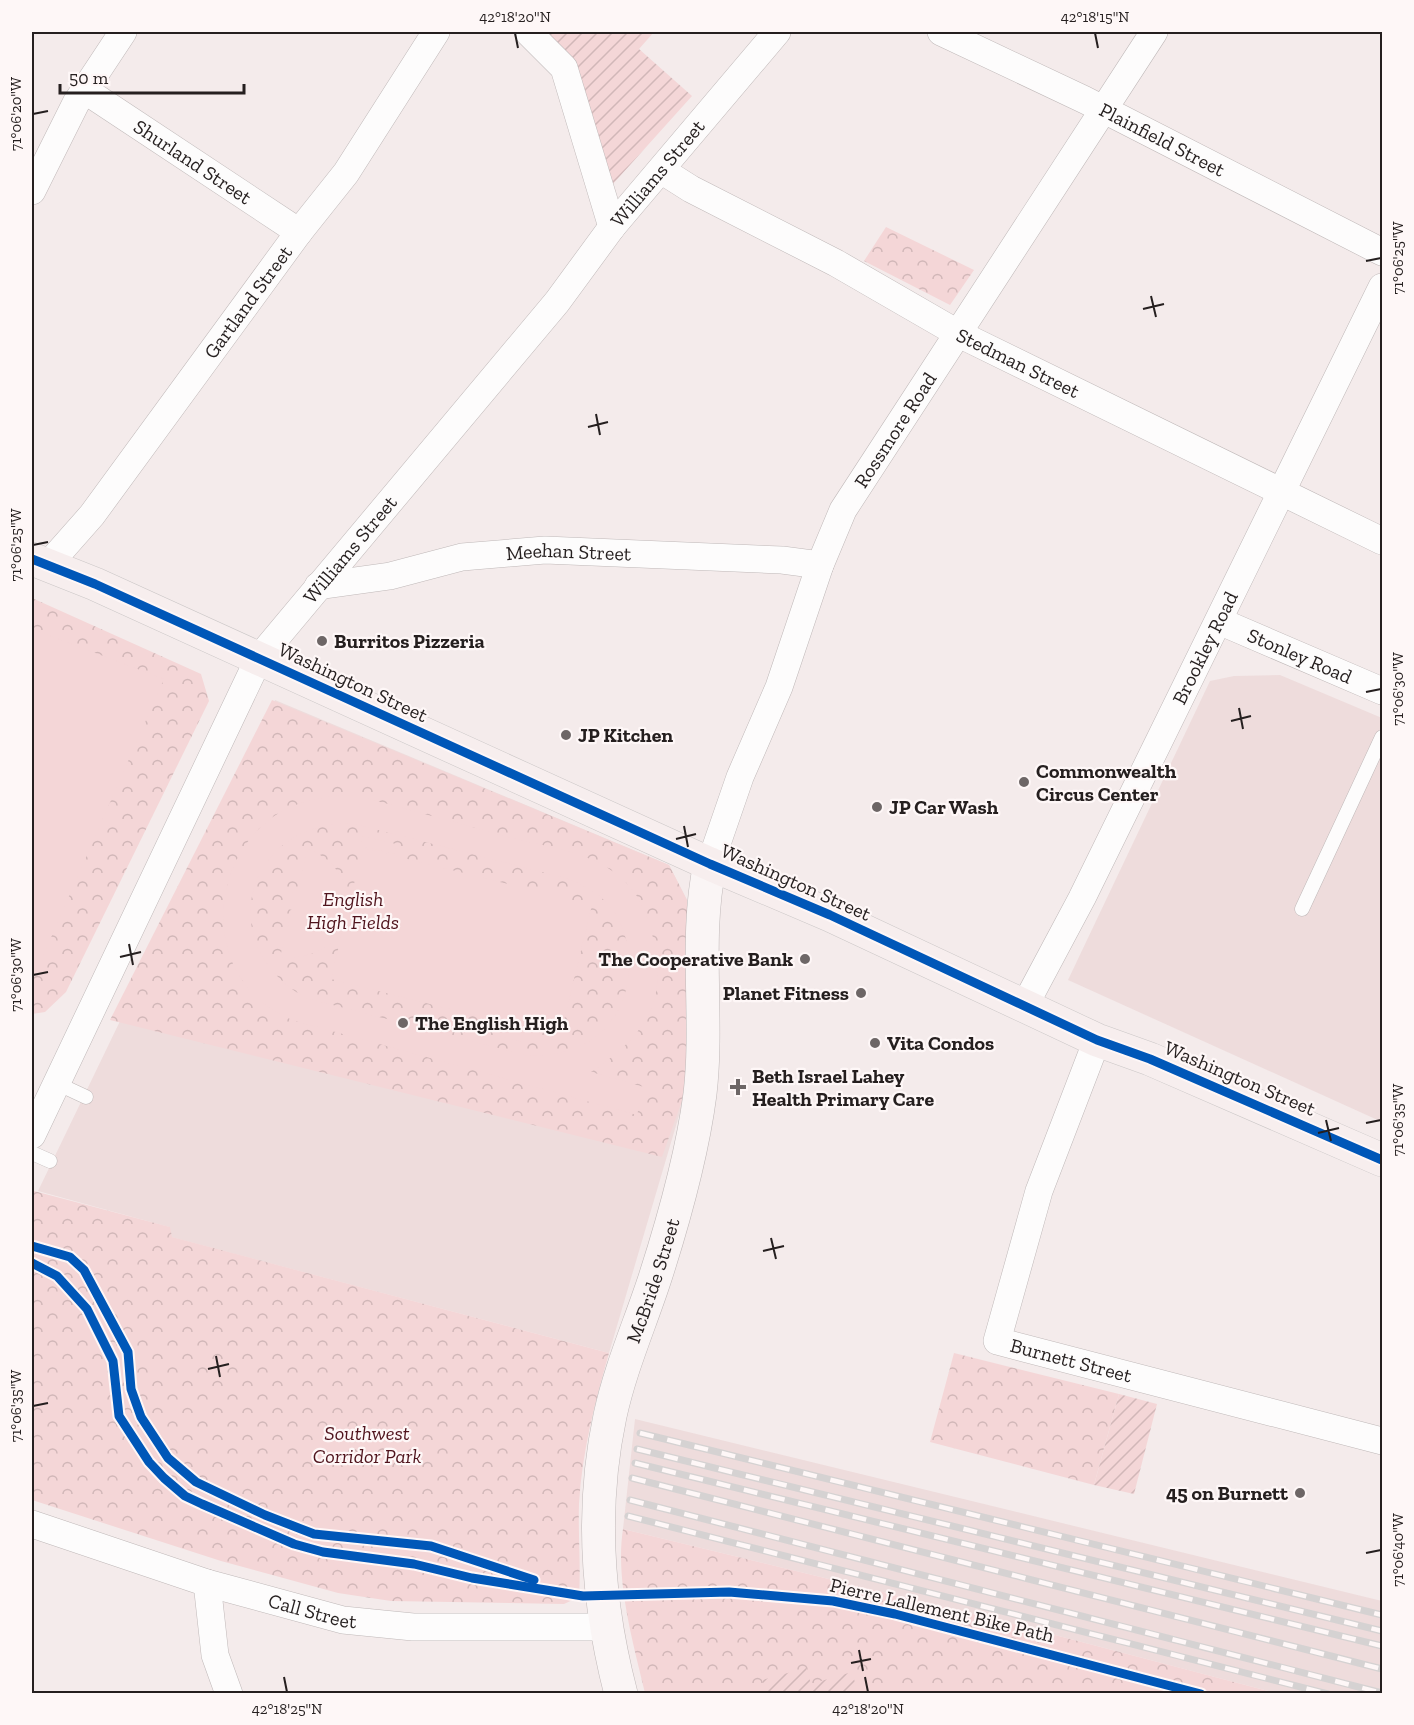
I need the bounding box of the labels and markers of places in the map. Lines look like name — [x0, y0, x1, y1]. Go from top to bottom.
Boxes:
place label: Burritos Pizzeria — [334, 629, 485, 653]
marker: Burritos Pizzeria — [315, 634, 329, 648]
place label: JP Kitchen — [578, 723, 673, 747]
marker: JP Kitchen — [559, 728, 573, 742]
place label: Commonwealth Circus Center — [1036, 759, 1177, 806]
marker: Commonwealth Circus Center — [1017, 775, 1031, 789]
place label: JP Car Wash — [889, 795, 999, 819]
marker: JP Car Wash — [870, 800, 884, 814]
place label: The Cooperative Bank — [598, 947, 793, 971]
marker: The Cooperative Bank — [798, 952, 812, 966]
place label: Planet Fitness — [723, 981, 849, 1005]
marker: Planet Fitness — [854, 986, 868, 1000]
place label: The English High — [415, 1011, 569, 1035]
marker: The English High — [396, 1016, 410, 1030]
place label: Vita Condos — [887, 1031, 994, 1055]
marker: Vita Condos — [868, 1036, 882, 1050]
place label: Beth Israel Lahey Health Primary Care — [752, 1064, 935, 1111]
marker: Beth Israel Lahey Health Primary Care — [729, 1078, 747, 1096]
place label: 45 on Burnett — [1166, 1481, 1289, 1505]
marker: 45 on Burnett — [1293, 1486, 1307, 1500]

